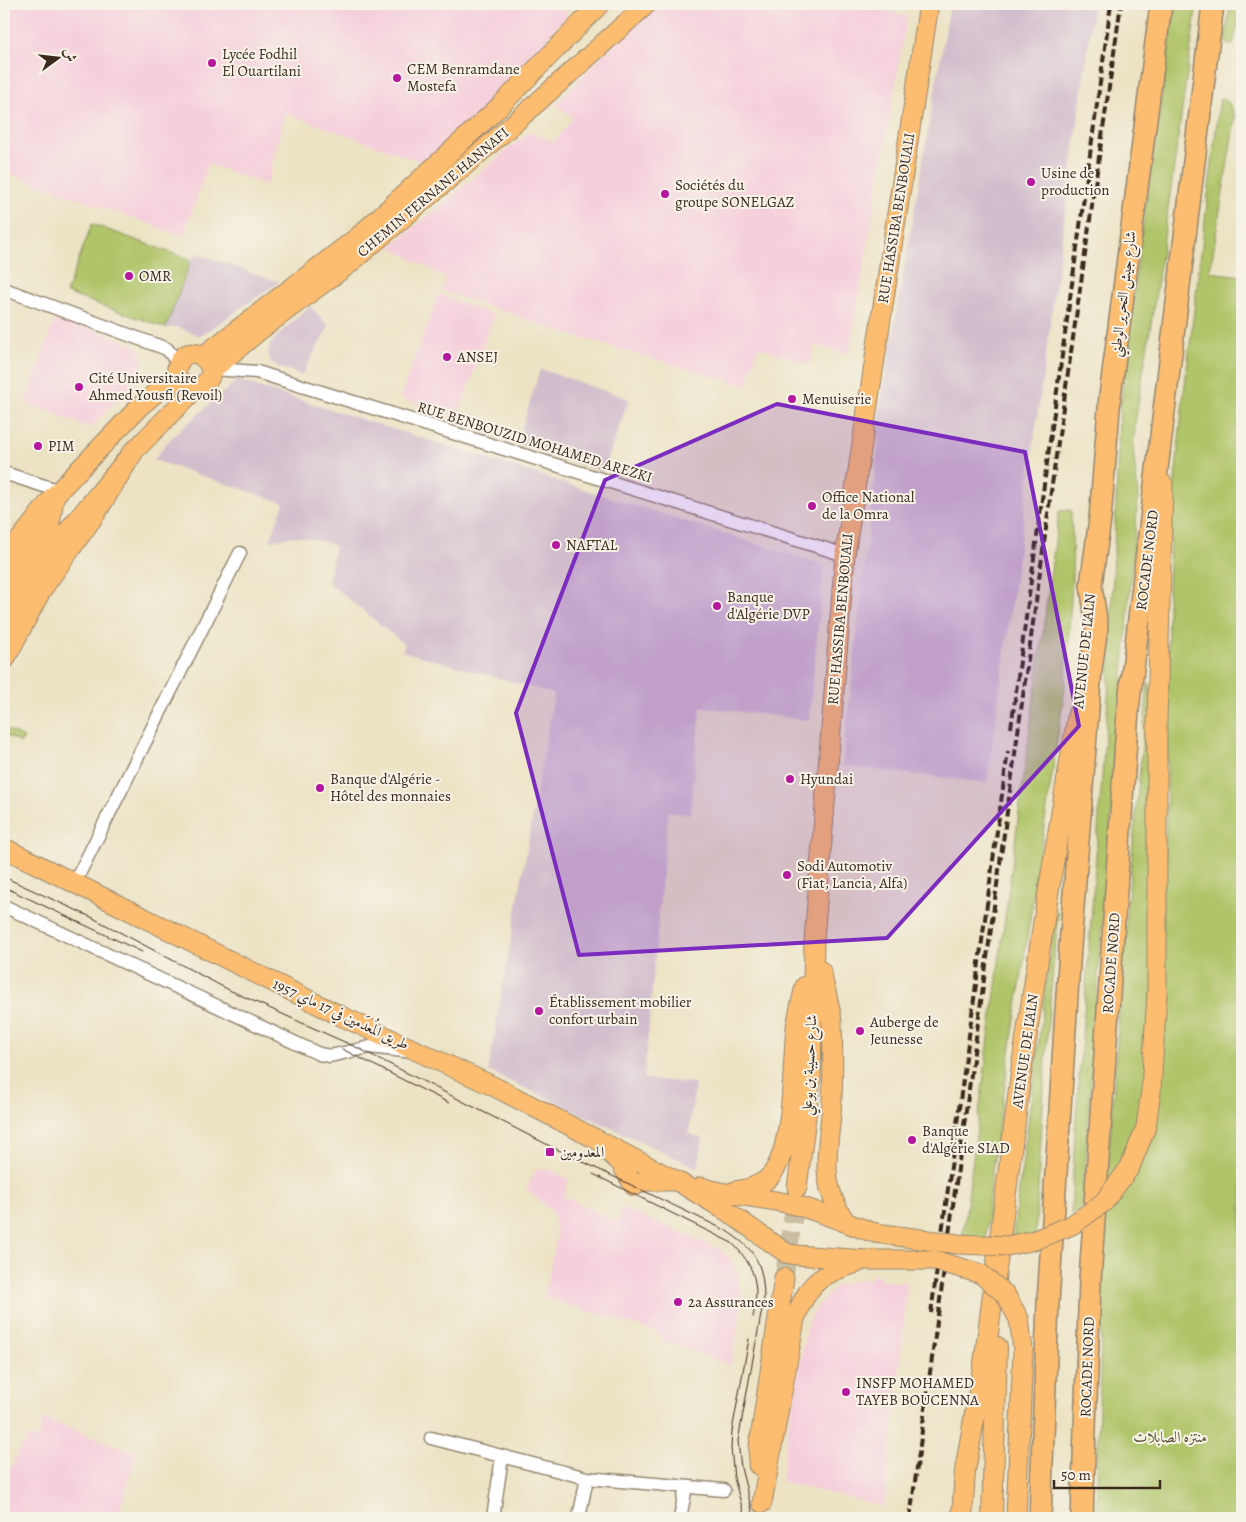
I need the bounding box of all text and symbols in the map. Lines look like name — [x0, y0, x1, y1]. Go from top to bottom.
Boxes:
north arrow — [32, 32, 82, 82]
place label: Lycée Fodhil El Ouartilani — [222, 44, 301, 81]
text: ش — [59, 46, 81, 64]
marker: Lycée Fodhil El Ouartilani — [206, 57, 218, 69]
place label: CEM Benramdane Mostefa — [407, 59, 520, 96]
marker: CEM Benramdane Mostefa — [391, 72, 403, 84]
street label: CHEMIN FERNANE HANNAFI — [353, 123, 513, 261]
street label: RUE HASSIBA BENBOUALI — [873, 131, 919, 305]
place label: Usine de production — [1041, 163, 1109, 200]
place label: Sociétés du groupe SONELGAZ — [675, 175, 794, 212]
marker: Usine de production — [1025, 176, 1037, 188]
marker: Sociétés du groupe SONELGAZ — [659, 188, 671, 200]
street label: شارع جيش التحرير الوطني — [1105, 230, 1145, 359]
place label: OMR — [139, 266, 172, 286]
marker: OMR — [123, 270, 135, 282]
place label: ANSEJ — [456, 347, 498, 367]
marker: ANSEJ — [441, 351, 453, 363]
place label: Cité Universitaire Ahmed Yousfi (Revoil) — [88, 368, 222, 405]
marker: Cité Universitaire Ahmed Yousfi (Revoil) — [73, 381, 85, 393]
place label: Menuiserie — [802, 389, 871, 409]
marker: Menuiserie — [786, 393, 798, 405]
street label: RUE BENBOUZID MOHAMED AREZKI — [415, 397, 655, 487]
place label: PIM — [48, 436, 74, 456]
marker: PIM — [32, 440, 44, 452]
place label: Office National de la Omra — [822, 487, 915, 524]
marker: Office National de la Omra — [806, 500, 818, 512]
street label: ROCADE NORD — [1131, 509, 1163, 611]
street label: RUE HASSIBA BENBOUALI — [823, 532, 857, 706]
place label: NAFTAL — [566, 535, 618, 555]
marker: NAFTAL — [550, 539, 562, 551]
place label: Banque d'Algérie DVP — [727, 587, 810, 624]
street label: AVENUE DE L'ALN — [1068, 592, 1100, 710]
marker: Banque d'Algérie DVP — [711, 600, 723, 612]
place label: Banque d'Algérie - Hôtel des monnaies — [330, 769, 451, 806]
place label: Hyundai — [800, 769, 853, 789]
marker: Hyundai — [784, 773, 796, 785]
marker: Banque d'Algérie - Hôtel des monnaies — [314, 782, 326, 794]
place label: Sodi Automotiv (Fiat, Lancia, Alfa) — [797, 856, 907, 893]
marker: Sodi Automotiv (Fiat, Lancia, Alfa) — [781, 869, 793, 881]
street label: ROCADE NORD — [1098, 912, 1124, 1014]
street label: طريق المُعدَمين في 17 ماي 1957 — [269, 971, 414, 1056]
place label: Établissement mobilier confort urbain — [549, 992, 692, 1029]
street label: AVENUE DE L'ALN — [1007, 992, 1043, 1111]
marker: Établissement mobilier confort urbain — [533, 1005, 545, 1017]
place label: Auberge de Jeunesse — [869, 1012, 939, 1049]
street label: شارع حسيبة بن بوعلي — [796, 1014, 826, 1116]
marker: Auberge de Jeunesse — [854, 1025, 866, 1037]
place label: Banque d'Algérie SIAD — [922, 1121, 1010, 1158]
marker: Banque d'Algérie SIAD — [906, 1134, 918, 1146]
place label: المعدومين — [560, 1142, 604, 1162]
marker: المعدومين — [544, 1146, 556, 1158]
place label: 2a Assurances — [688, 1292, 774, 1312]
marker: 2a Assurances — [672, 1296, 684, 1308]
street label: ROCADE NORD — [1075, 1316, 1099, 1418]
place label: INSFP MOHAMED TAYEB BOUCENNA — [856, 1373, 979, 1410]
marker: INSFP MOHAMED TAYEB BOUCENNA — [840, 1386, 852, 1398]
park label: منتزه الصابلات — [1133, 1427, 1207, 1447]
scale bar — [1054, 1457, 1160, 1489]
text: 50 m — [1061, 1465, 1091, 1485]

